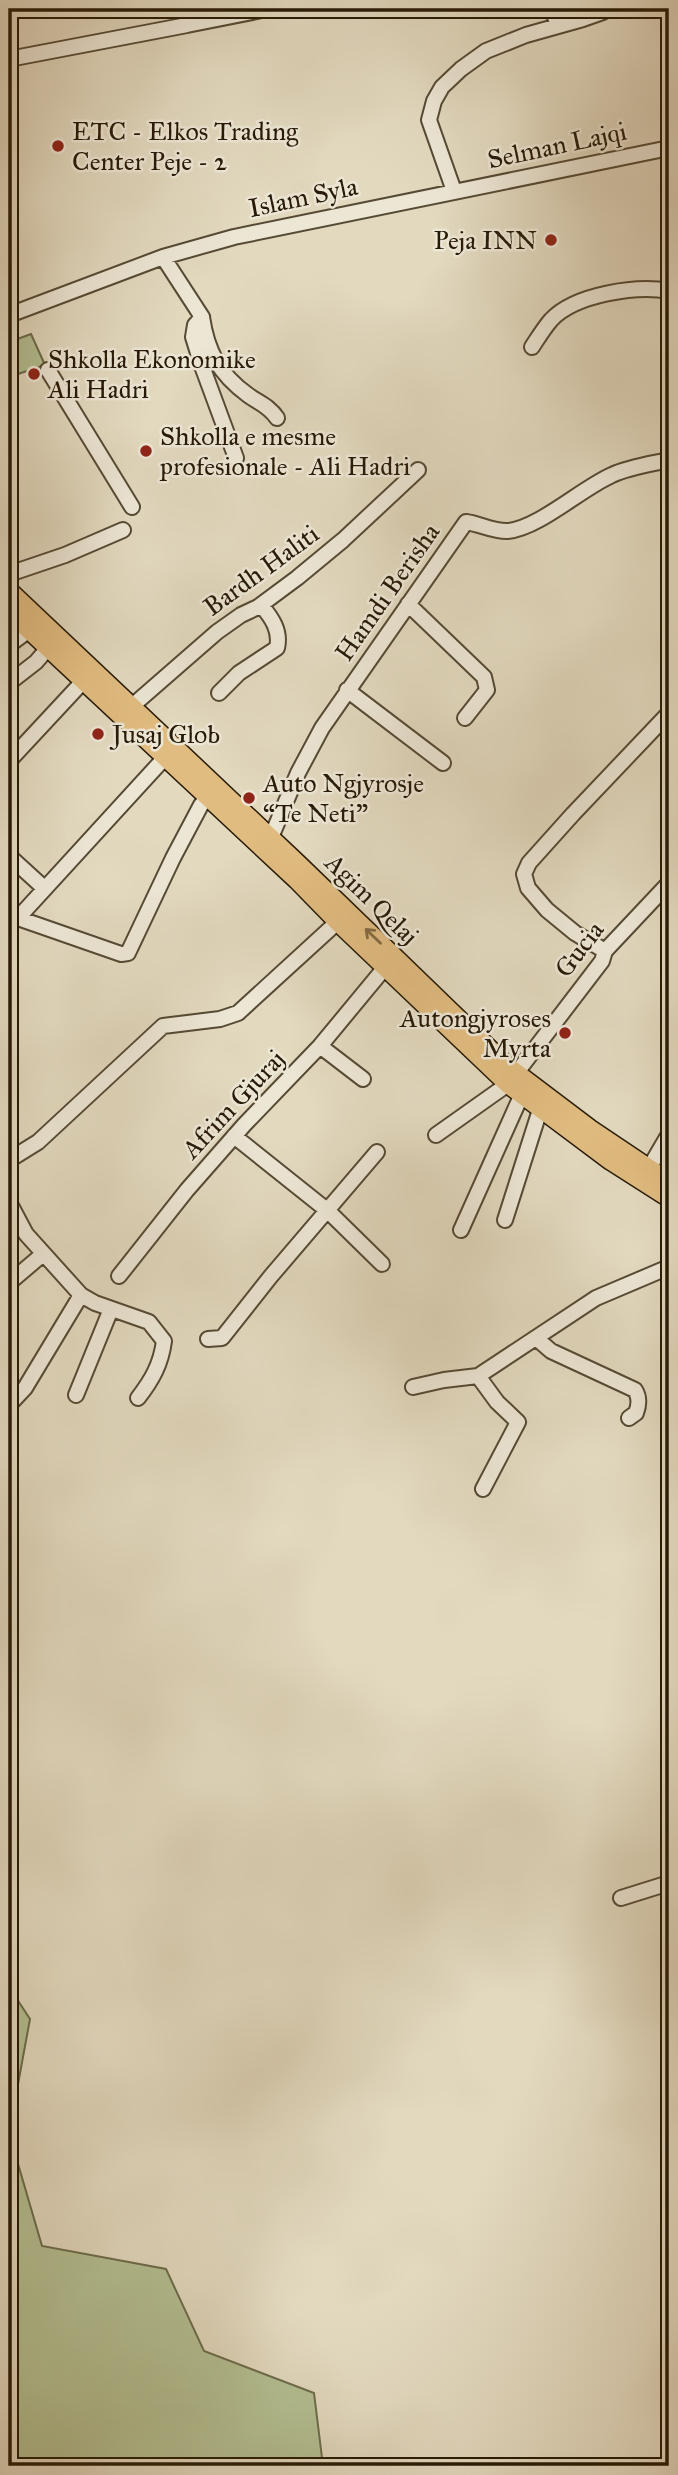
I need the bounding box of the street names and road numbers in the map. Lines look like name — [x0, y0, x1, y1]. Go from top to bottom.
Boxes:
street label: Selman Lajqi — [485, 115, 629, 175]
street label: Islam Syla — [246, 170, 360, 224]
street label: Bardh Haliti — [197, 517, 325, 623]
street label: Hamdi Berisha — [328, 517, 446, 667]
street label: Agim Qelaj — [318, 846, 425, 951]
street label: Gucia — [548, 915, 610, 983]
street label: Afrim Gjuraj — [174, 1043, 291, 1166]

